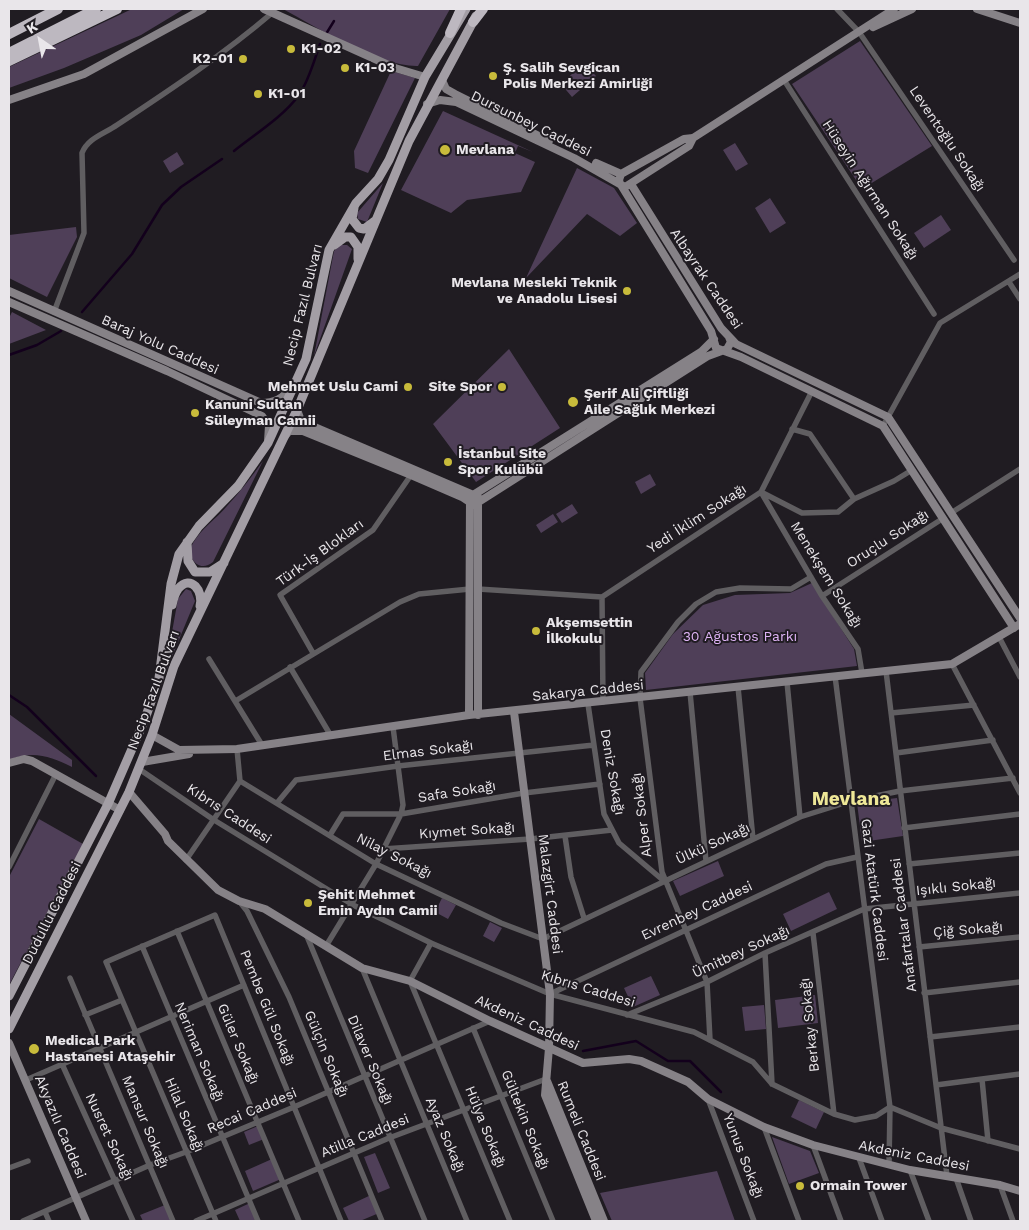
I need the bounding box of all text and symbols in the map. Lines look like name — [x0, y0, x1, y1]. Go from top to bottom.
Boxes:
north arrow — [15, 15, 65, 65]
text: K — [23, 18, 40, 37]
place label: K1-02 — [301, 41, 341, 57]
marker: K1-02 — [285, 43, 297, 55]
place label: K2-01 — [193, 51, 233, 67]
marker: K2-01 — [237, 53, 249, 65]
place label: K1-03 — [355, 60, 395, 76]
place label: Ş. Salih Sevgican Polis Merkezi Amirliği — [503, 60, 653, 92]
marker: K1-03 — [339, 62, 351, 74]
marker: Ş. Salih Sevgican Polis Merkezi Amirliği — [487, 70, 499, 82]
street label: Leventoğlu Sokağı — [905, 83, 989, 195]
place label: K1-01 — [268, 86, 306, 102]
marker: K1-01 — [252, 88, 264, 100]
street label: Dursunbey Caddesi — [468, 88, 594, 160]
street label: Hüseyin Ağırman Sokağı — [818, 117, 922, 263]
place label: Mevlana — [456, 142, 514, 158]
marker: Mevlana — [438, 143, 452, 157]
street label: Albayrak Caddesi — [666, 226, 746, 332]
street label: Necip Fazıl Bulvarı — [280, 242, 326, 368]
place label: Mevlana Mesleki Teknik ve Anadolu Lisesi — [451, 275, 617, 308]
marker: Mevlana Mesleki Teknik ve Anadolu Lisesi — [621, 285, 633, 297]
street label: Baraj Yolu Caddesi — [99, 312, 221, 378]
place label: Mehmet Uslu Cami — [268, 379, 398, 395]
place label: Site Spor — [429, 379, 492, 395]
marker: Mehmet Uslu Cami — [402, 381, 414, 393]
marker: Site Spor — [496, 381, 508, 393]
place label: Şerif Ali Çiftliği Aile Sağlık Merkezi — [584, 386, 715, 418]
marker: Şerif Ali Çiftliği Aile Sağlık Merkezi — [566, 395, 580, 409]
place label: Kanuni Sultan Süleyman Camii — [205, 397, 316, 430]
marker: Kanuni Sultan Süleyman Camii — [189, 407, 201, 419]
place label: İstanbul Site Spor Kulübü — [458, 446, 546, 478]
marker: İstanbul Site Spor Kulübü — [442, 456, 454, 468]
street label: Yedi İklim Sokağı — [644, 481, 750, 557]
street label: Oruçlu Sokağı — [844, 506, 932, 572]
street label: Türk-İş Blokları — [273, 516, 367, 590]
street label: Menekşem Sokağı — [786, 519, 866, 631]
place label: Akşemsettin İlkokulu — [546, 615, 633, 648]
marker: Akşemsettin İlkokulu — [530, 625, 542, 637]
street label: Necip Fazıl Bulvarı — [125, 628, 183, 752]
park label: 30 Ağustos Parkı — [683, 629, 797, 645]
street label: Sakarya Caddesi — [531, 677, 645, 705]
street label: Deniz Sokağı — [596, 728, 628, 816]
street label: Elmas Sokağı — [382, 737, 474, 765]
street label: Alper Sokağı — [628, 772, 656, 858]
street label: Safa Sokağı — [417, 778, 497, 806]
street label: Kıbrıs Caddesi — [184, 780, 274, 848]
district label: Mevlana — [812, 788, 890, 810]
street label: Gazi Atatürk Caddesi — [857, 818, 891, 962]
street label: Kıymet Sokağı — [418, 819, 516, 843]
street label: Ülkü Sokağı — [673, 820, 753, 868]
street label: Nilay Sokağı — [354, 830, 434, 882]
street label: Malazgirt Caddesi — [534, 833, 566, 955]
street label: Anafartalar Caddesi — [887, 857, 921, 993]
street label: Dudullu Caddesi — [19, 859, 85, 967]
street label: Işıklı Sokağı — [915, 874, 997, 900]
street label: Evrenbey Caddesi — [639, 878, 755, 944]
place label: Şehit Mehmet Emin Aydın Camii — [318, 887, 438, 920]
marker: Şehit Mehmet Emin Aydın Camii — [302, 897, 314, 909]
street label: Çiğ Sokağı — [932, 919, 1004, 941]
street label: Ümitbey Sokağı — [690, 922, 792, 982]
street label: Pembe Gül Sokağı — [236, 948, 298, 1068]
street label: Kıbrıs Caddesi — [539, 967, 637, 1011]
street label: Berkay Sokağı — [797, 977, 823, 1073]
street label: Akdeniz Caddesi — [472, 992, 582, 1054]
street label: Neriman Sokağı — [170, 1000, 228, 1104]
street label: Güler Sokağı — [213, 1001, 263, 1087]
street label: Gülçin Sokağı — [300, 1008, 352, 1100]
street label: Dilaver Sokağı — [344, 1013, 396, 1107]
place label: Medical Park Hastanesi Ataşehir — [45, 1033, 175, 1066]
marker: Medical Park Hastanesi Ataşehir — [27, 1042, 41, 1056]
street label: Gültekin Sokağı — [497, 1068, 553, 1172]
street label: Akyazılı Caddesi — [31, 1073, 89, 1181]
street label: Mansur Sokağı — [118, 1073, 172, 1171]
street label: Hilal Sokağı — [161, 1075, 207, 1155]
street label: Rumeli Caddesi — [553, 1079, 609, 1183]
street label: Hülya Sokağı — [461, 1084, 509, 1170]
street label: Recai Caddesi — [205, 1085, 299, 1137]
street label: Nusret Sokağı — [81, 1091, 137, 1183]
street label: Ayaz Sokağı — [422, 1095, 468, 1175]
street label: Atilla Caddesi — [318, 1111, 412, 1161]
street label: Yunus Sokağı — [719, 1111, 767, 1201]
street label: Akdeniz Caddesi — [857, 1137, 971, 1175]
place label: Ormain Tower — [810, 1178, 907, 1194]
marker: Ormain Tower — [794, 1180, 806, 1192]

